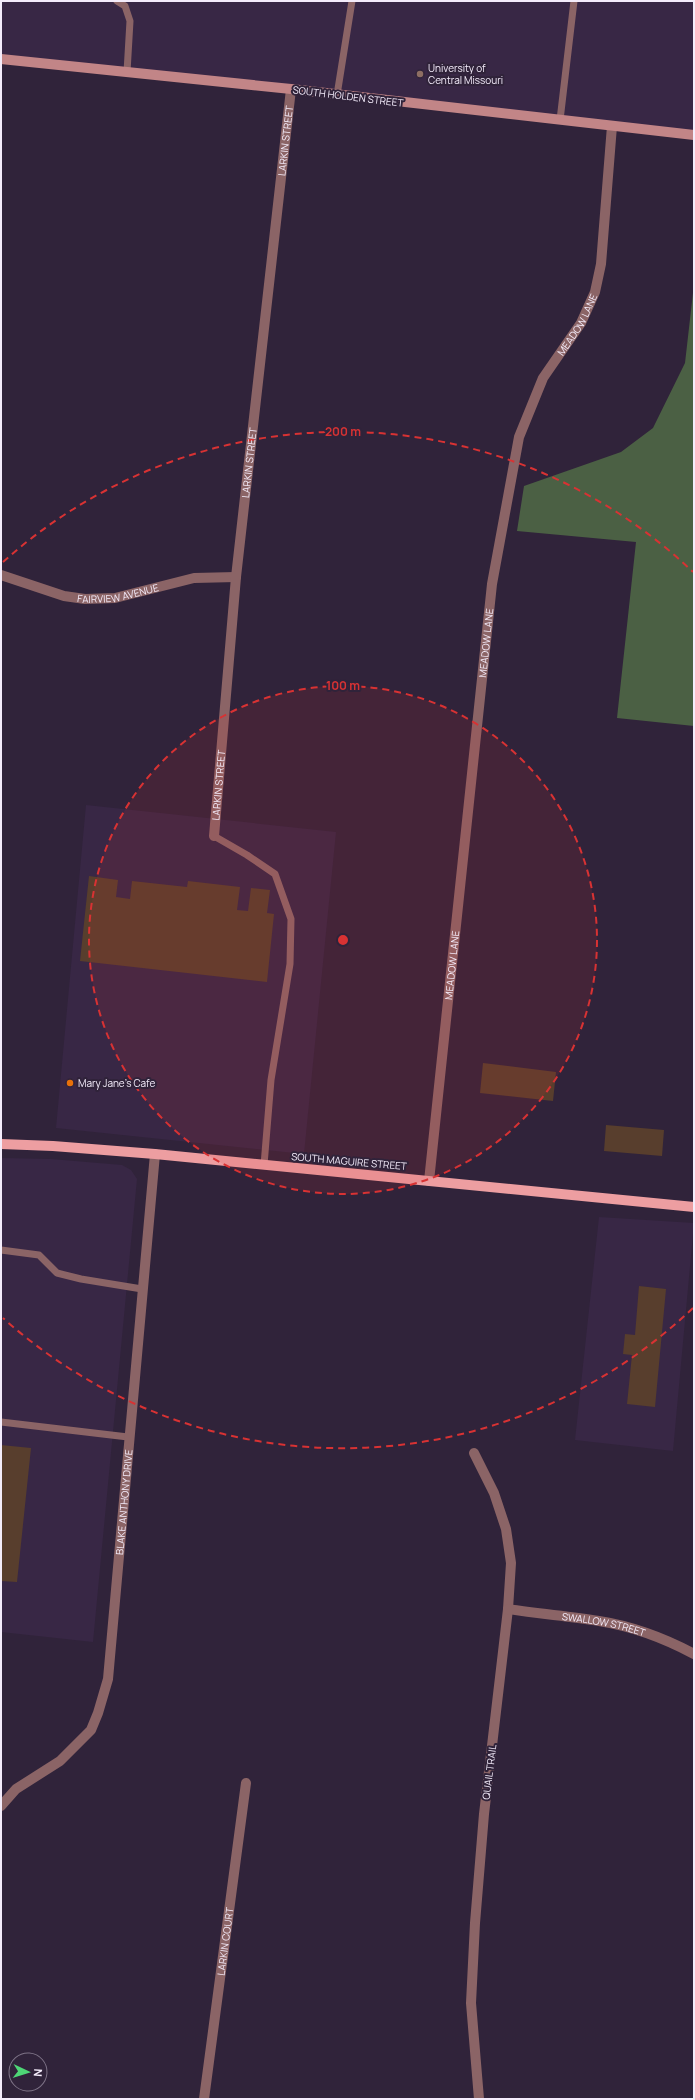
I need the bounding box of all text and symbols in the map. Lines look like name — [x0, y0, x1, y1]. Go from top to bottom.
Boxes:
place label: University of Central Missouri — [428, 61, 503, 87]
marker: University of Central Missouri — [415, 69, 425, 79]
street label: SOUTH HOLDEN STREET — [292, 82, 404, 110]
street label: LARKIN STREET — [274, 105, 296, 177]
street label: MEADOW LANE — [554, 291, 600, 358]
text: 200 m — [325, 423, 361, 440]
street label: LARKIN STREET — [238, 427, 260, 499]
street label: FAIRVIEW AVENUE — [76, 580, 160, 606]
street label: MEADOW LANE — [475, 607, 496, 678]
text: 100 m — [326, 677, 360, 694]
street label: LARKIN STREET — [208, 749, 228, 821]
street label: MEADOW LANE — [441, 930, 462, 1000]
centre of rings — [336, 933, 350, 947]
place label: Mary Jane's Cafe — [78, 1076, 155, 1090]
marker: Mary Jane's Cafe — [65, 1078, 75, 1088]
street label: SOUTH MAGUIRE STREET — [291, 1149, 407, 1173]
street label: BLAKE ANTHONY DRIVE — [112, 1449, 136, 1555]
street label: SWALLOW STREET — [561, 1609, 647, 1639]
street label: QUAIL TRAIL — [479, 1744, 499, 1800]
street label: LARKIN COURT — [213, 1906, 236, 1976]
north arrow — [8, 2052, 48, 2092]
text: N — [31, 2068, 46, 2077]

